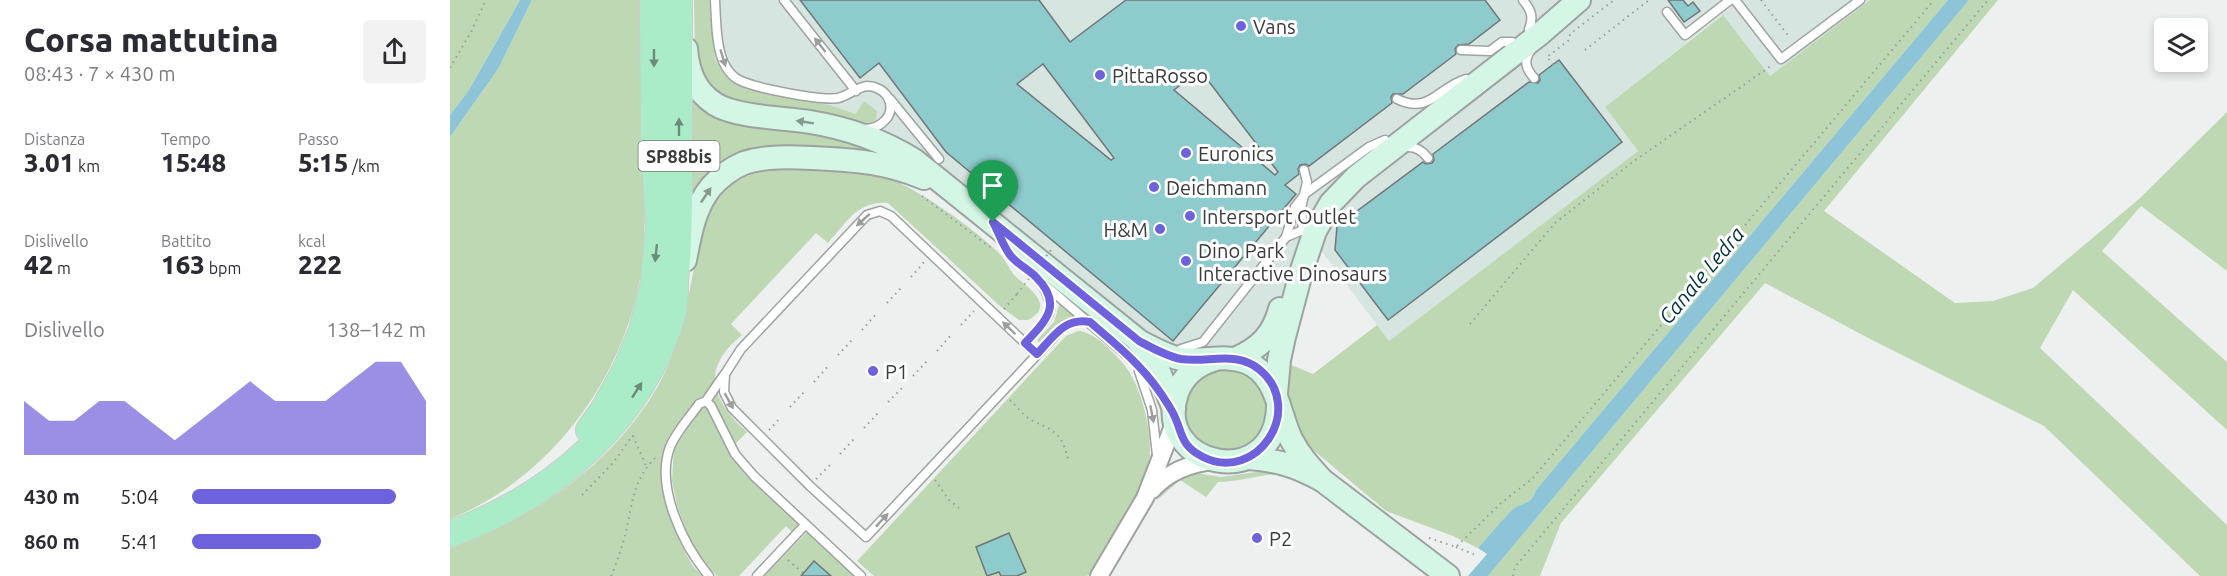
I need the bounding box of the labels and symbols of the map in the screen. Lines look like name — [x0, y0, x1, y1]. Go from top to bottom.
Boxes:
place label: Vans — [1253, 15, 1296, 38]
marker: Vans — [1234, 19, 1248, 33]
one-way arrow — [815, 38, 827, 53]
one-way arrow — [649, 49, 659, 68]
one-way arrow — [719, 49, 728, 67]
place label: PittaRosso — [1112, 64, 1208, 87]
marker: PittaRosso — [1093, 68, 1107, 82]
one-way arrow — [674, 117, 684, 136]
one-way arrow — [795, 117, 814, 126]
road number: SP88bis — [638, 141, 720, 171]
place label: Euronics — [1198, 142, 1274, 165]
marker: Euronics — [1179, 146, 1193, 160]
pin — [967, 160, 1018, 222]
place label: Deichmann — [1166, 176, 1267, 199]
marker: Deichmann — [1147, 180, 1161, 194]
one-way arrow — [701, 187, 712, 203]
place label: Intersport Outlet — [1202, 205, 1356, 228]
marker: Intersport Outlet — [1183, 209, 1197, 223]
one-way arrow — [856, 213, 871, 227]
place label: H&M — [1104, 218, 1148, 241]
marker: H&M — [1153, 222, 1167, 236]
water label: Canale Ledra — [1654, 222, 1748, 328]
place label: Dino Park Interactive Dinosaurs — [1198, 239, 1387, 285]
one-way arrow — [651, 244, 661, 263]
marker: Dino Park Interactive Dinosaurs — [1179, 254, 1193, 268]
one-way arrow — [1003, 321, 1017, 335]
place label: P1 — [885, 360, 908, 383]
marker: P1 — [866, 364, 880, 378]
one-way arrow — [631, 383, 643, 399]
one-way arrow — [724, 393, 735, 409]
one-way arrow — [1148, 405, 1157, 424]
one-way arrow — [875, 512, 889, 527]
place label: P2 — [1269, 527, 1292, 550]
marker: P2 — [1250, 531, 1264, 545]

